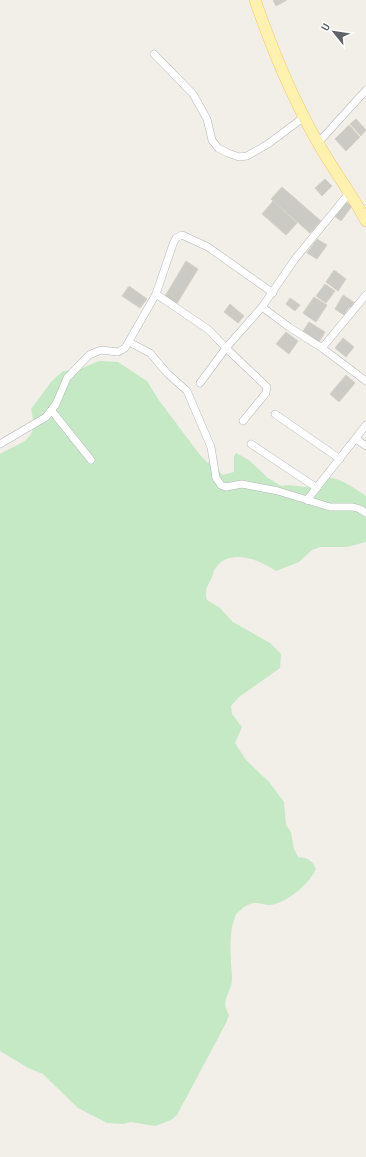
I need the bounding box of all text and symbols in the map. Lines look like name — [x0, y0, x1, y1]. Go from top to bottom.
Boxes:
north arrow — [314, 12, 354, 52]
text: U — [318, 21, 333, 33]

